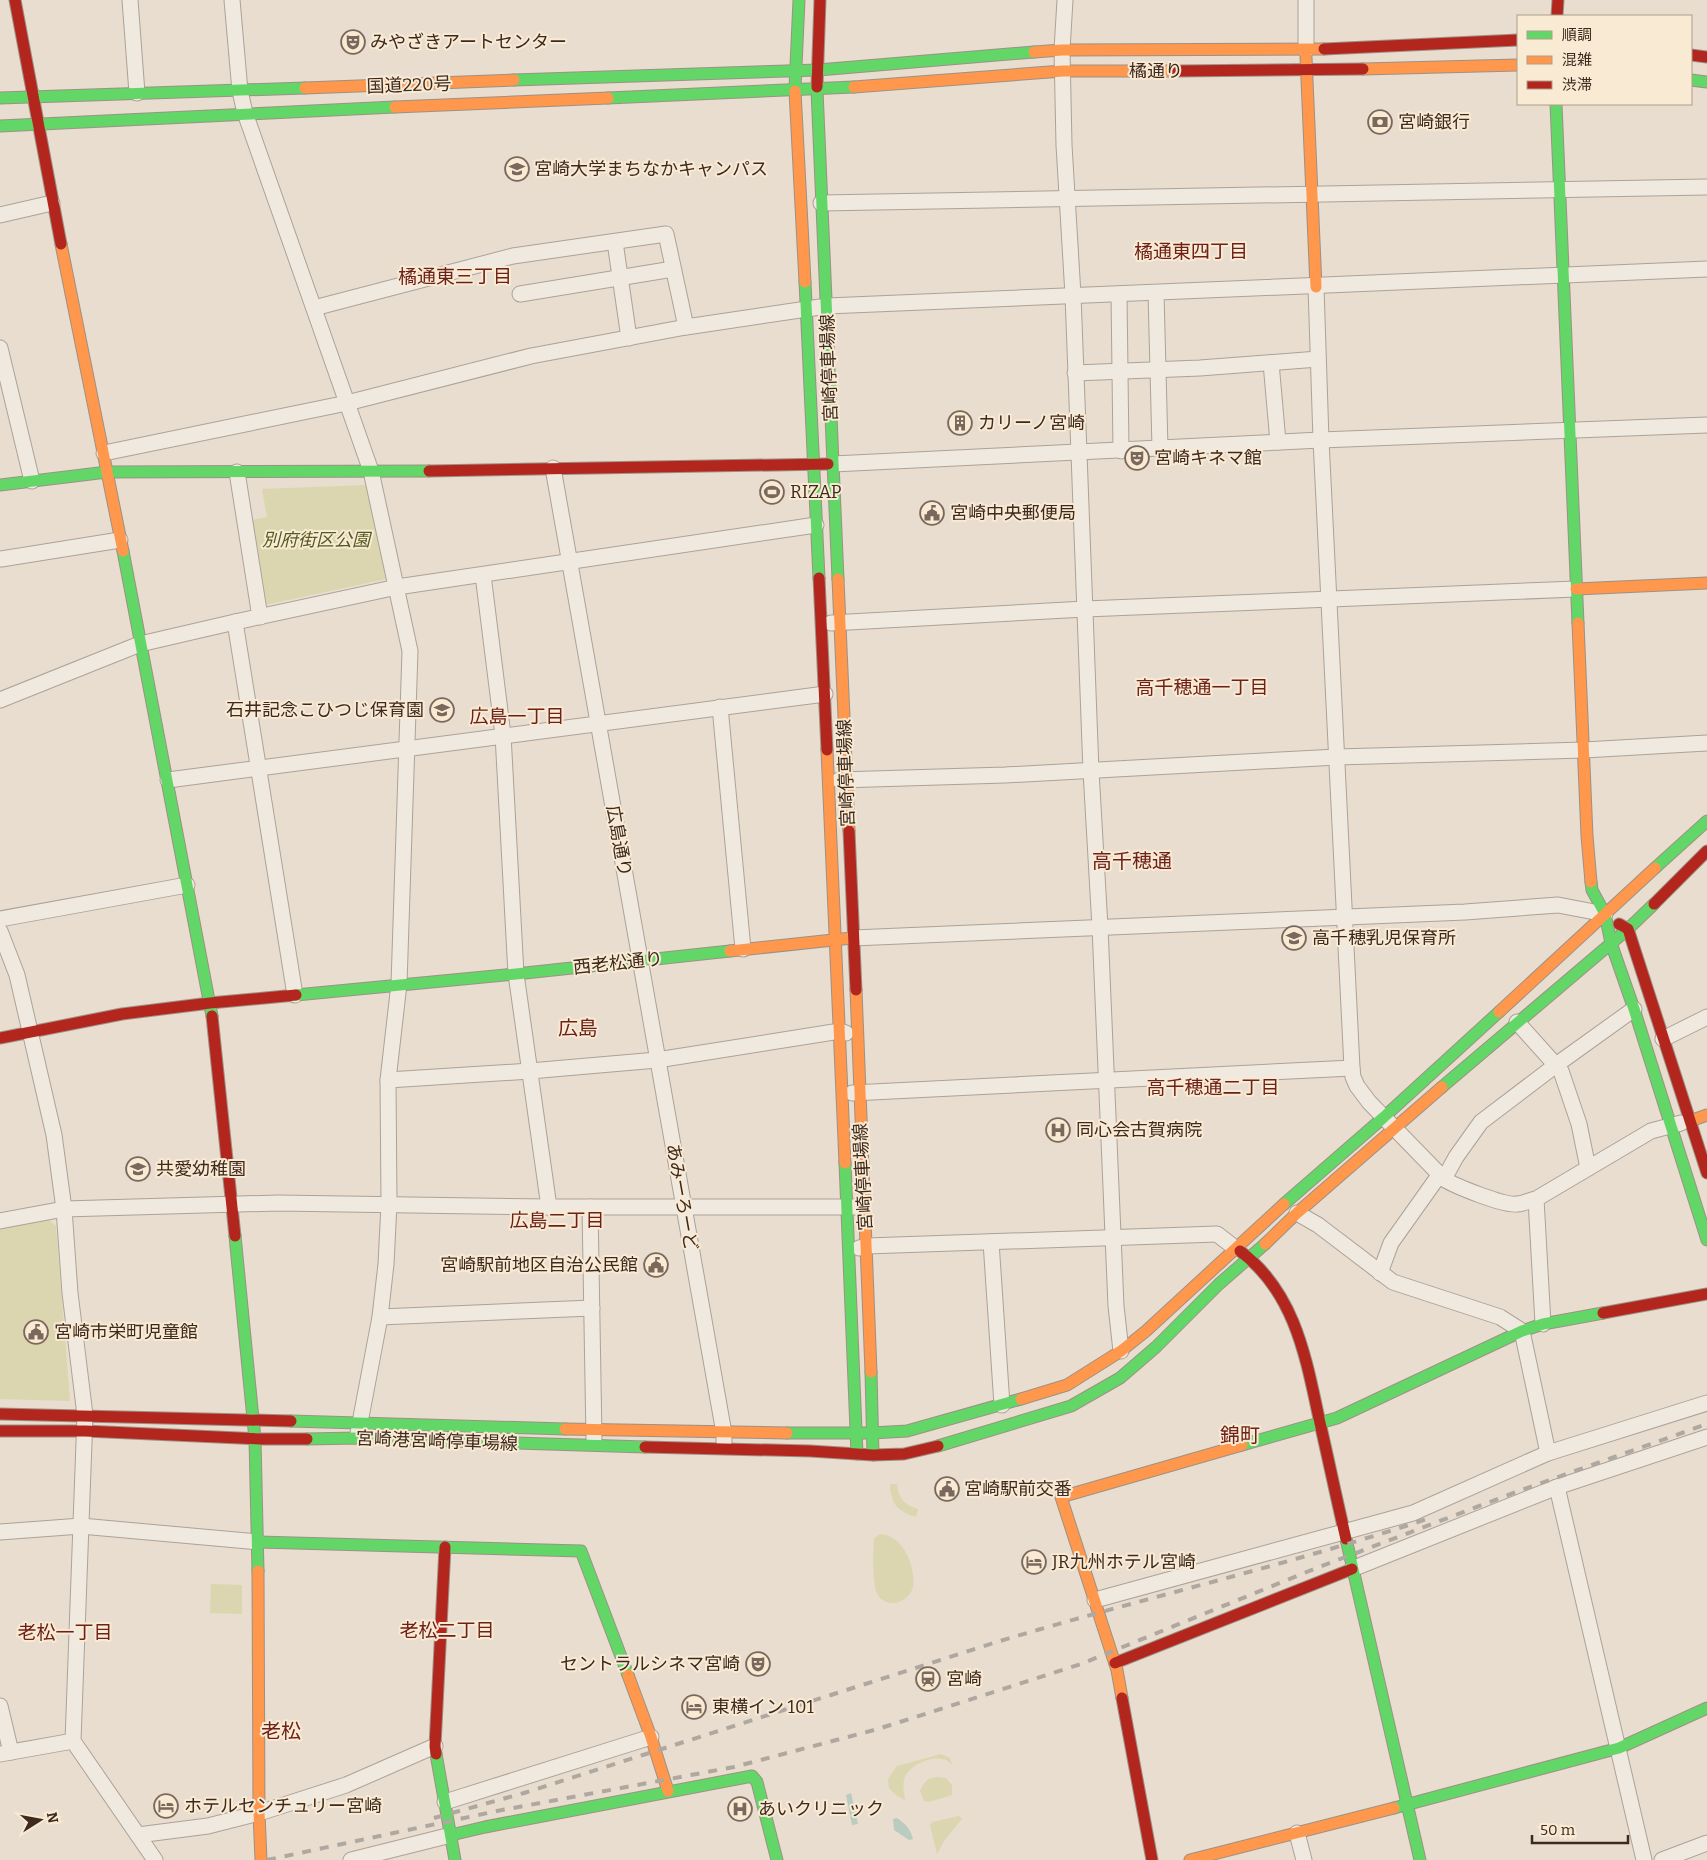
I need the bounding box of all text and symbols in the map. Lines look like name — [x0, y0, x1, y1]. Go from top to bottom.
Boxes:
legend — [1517, 15, 1692, 105]
text: 順調 — [1562, 26, 1592, 44]
theatre icon: みやざきアートセンター — [340, 29, 366, 55]
place label: みやざきアートセンター — [370, 31, 567, 53]
text: 混雑 — [1562, 51, 1592, 69]
street label: 橘通り — [1129, 60, 1183, 82]
street label: 国道220号 — [366, 73, 452, 97]
text: 渋滞 — [1562, 76, 1592, 94]
bank icon: 宮崎銀行 — [1367, 109, 1393, 135]
place label: 宮崎銀行 — [1398, 111, 1470, 133]
school or university icon: 宮崎大学まちなかキャンパス — [504, 156, 530, 182]
place label: 宮崎大学まちなかキャンパス — [534, 158, 768, 180]
district label: 橘通東四丁目 — [1134, 240, 1248, 263]
district label: 橘通東三丁目 — [398, 265, 512, 288]
street label: 宮崎停車場線 — [816, 314, 842, 422]
building icon: カリーノ宮崎 — [947, 410, 973, 436]
place label: カリーノ宮崎 — [978, 412, 1085, 434]
theatre icon: 宮崎キネマ館 — [1124, 445, 1150, 471]
place label: 宮崎キネマ館 — [1154, 447, 1262, 469]
sports icon: RIZAP — [759, 479, 785, 505]
place label: RIZAP — [790, 481, 842, 503]
public building icon: 宮崎中央郵便局 — [919, 500, 945, 526]
place label: 宮崎中央郵便局 — [950, 502, 1076, 524]
park label: 別府街区公園 — [262, 529, 373, 551]
district label: 高千穂通一丁目 — [1135, 676, 1269, 699]
school or university icon: 石井記念こひつじ保育園 — [429, 697, 455, 723]
place label: 石井記念こひつじ保育園 — [226, 699, 424, 721]
district label: 広島一丁目 — [469, 705, 565, 728]
street label: 宮崎停車場線 — [833, 719, 859, 827]
street label: 広島通り — [602, 804, 636, 878]
district label: 高千穂通 — [1092, 849, 1172, 873]
school or university icon: 高千穂乳児保育所 — [1281, 925, 1307, 951]
place label: 高千穂乳児保育所 — [1312, 927, 1456, 949]
street label: 西老松通り — [572, 947, 664, 979]
district label: 広島 — [558, 1016, 598, 1040]
district label: 高千穂通二丁目 — [1146, 1076, 1280, 1099]
hospital icon: 同心会古賀病院 — [1045, 1117, 1071, 1143]
place label: 同心会古賀病院 — [1076, 1119, 1202, 1141]
street label: 宮崎停車場線 — [849, 1122, 877, 1232]
street label: あみーろーど — [662, 1142, 702, 1252]
school or university icon: 共愛幼稚園 — [125, 1156, 151, 1182]
place label: 共愛幼稚園 — [156, 1158, 246, 1180]
district label: 広島二丁目 — [509, 1209, 605, 1232]
public building icon: 宮崎駅前地区自治公民館 — [643, 1252, 669, 1278]
place label: 宮崎駅前地区自治公民館 — [440, 1254, 638, 1276]
public building icon: 宮崎市栄町児童館 — [23, 1319, 49, 1345]
place label: 宮崎市栄町児童館 — [54, 1321, 198, 1343]
district label: 錦町 — [1220, 1423, 1260, 1447]
street label: 宮崎港宮崎停車場線 — [356, 1427, 518, 1455]
public building icon: 宮崎駅前交番 — [934, 1476, 960, 1502]
place label: 宮崎駅前交番 — [964, 1478, 1072, 1500]
hotel icon: JR九州ホテル宮崎 — [1021, 1549, 1047, 1575]
place label: JR九州ホテル宮崎 — [1051, 1551, 1196, 1573]
district label: 老松二丁目 — [399, 1619, 495, 1642]
district label: 老松一丁目 — [17, 1621, 113, 1644]
theatre icon: セントラルシネマ宮崎 — [745, 1651, 771, 1677]
place label: セントラルシネマ宮崎 — [560, 1653, 740, 1675]
station icon: 宮崎 — [915, 1666, 941, 1692]
place label: 宮崎 — [946, 1668, 982, 1690]
hotel icon: 東横イン 101 — [681, 1694, 707, 1720]
place label: 東横イン 101 — [712, 1696, 814, 1718]
district label: 老松 — [261, 1719, 301, 1743]
hotel icon: ホテルセンチュリー宮崎 — [153, 1793, 179, 1819]
north arrow — [15, 1795, 65, 1845]
place label: ホテルセンチュリー宮崎 — [184, 1795, 382, 1817]
hospital icon: あいクリニック — [727, 1796, 753, 1822]
place label: あいクリニック — [758, 1798, 884, 1820]
text: N — [43, 1811, 62, 1825]
scale bar — [1532, 1812, 1628, 1844]
text: 50 m — [1540, 1821, 1576, 1839]

